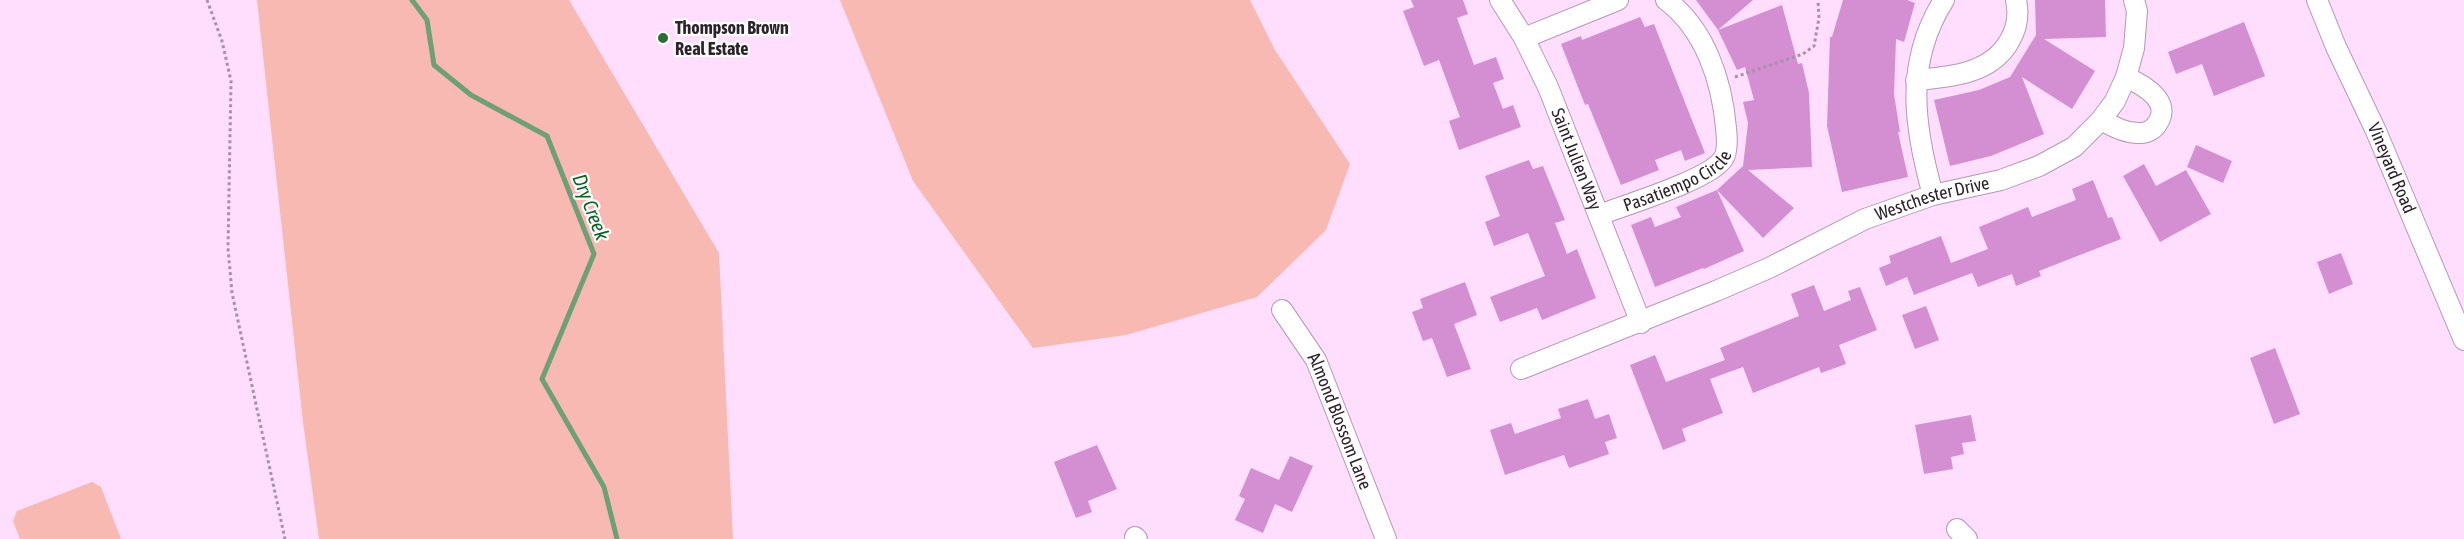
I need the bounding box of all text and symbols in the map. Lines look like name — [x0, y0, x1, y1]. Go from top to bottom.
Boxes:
place label: Thompson Brown Real Estate — [675, 17, 789, 59]
marker: Thompson Brown Real Estate — [656, 31, 670, 45]
street label: Saint Julien Way — [1547, 105, 1606, 213]
street label: Vineyard Road — [2364, 119, 2420, 216]
street label: Pasatiempo Circle — [1621, 148, 1736, 216]
water label: Dry Creek — [568, 171, 615, 243]
street label: Westchester Drive — [1872, 172, 1991, 225]
street label: Almond Blossom Lane — [1304, 348, 1377, 492]

